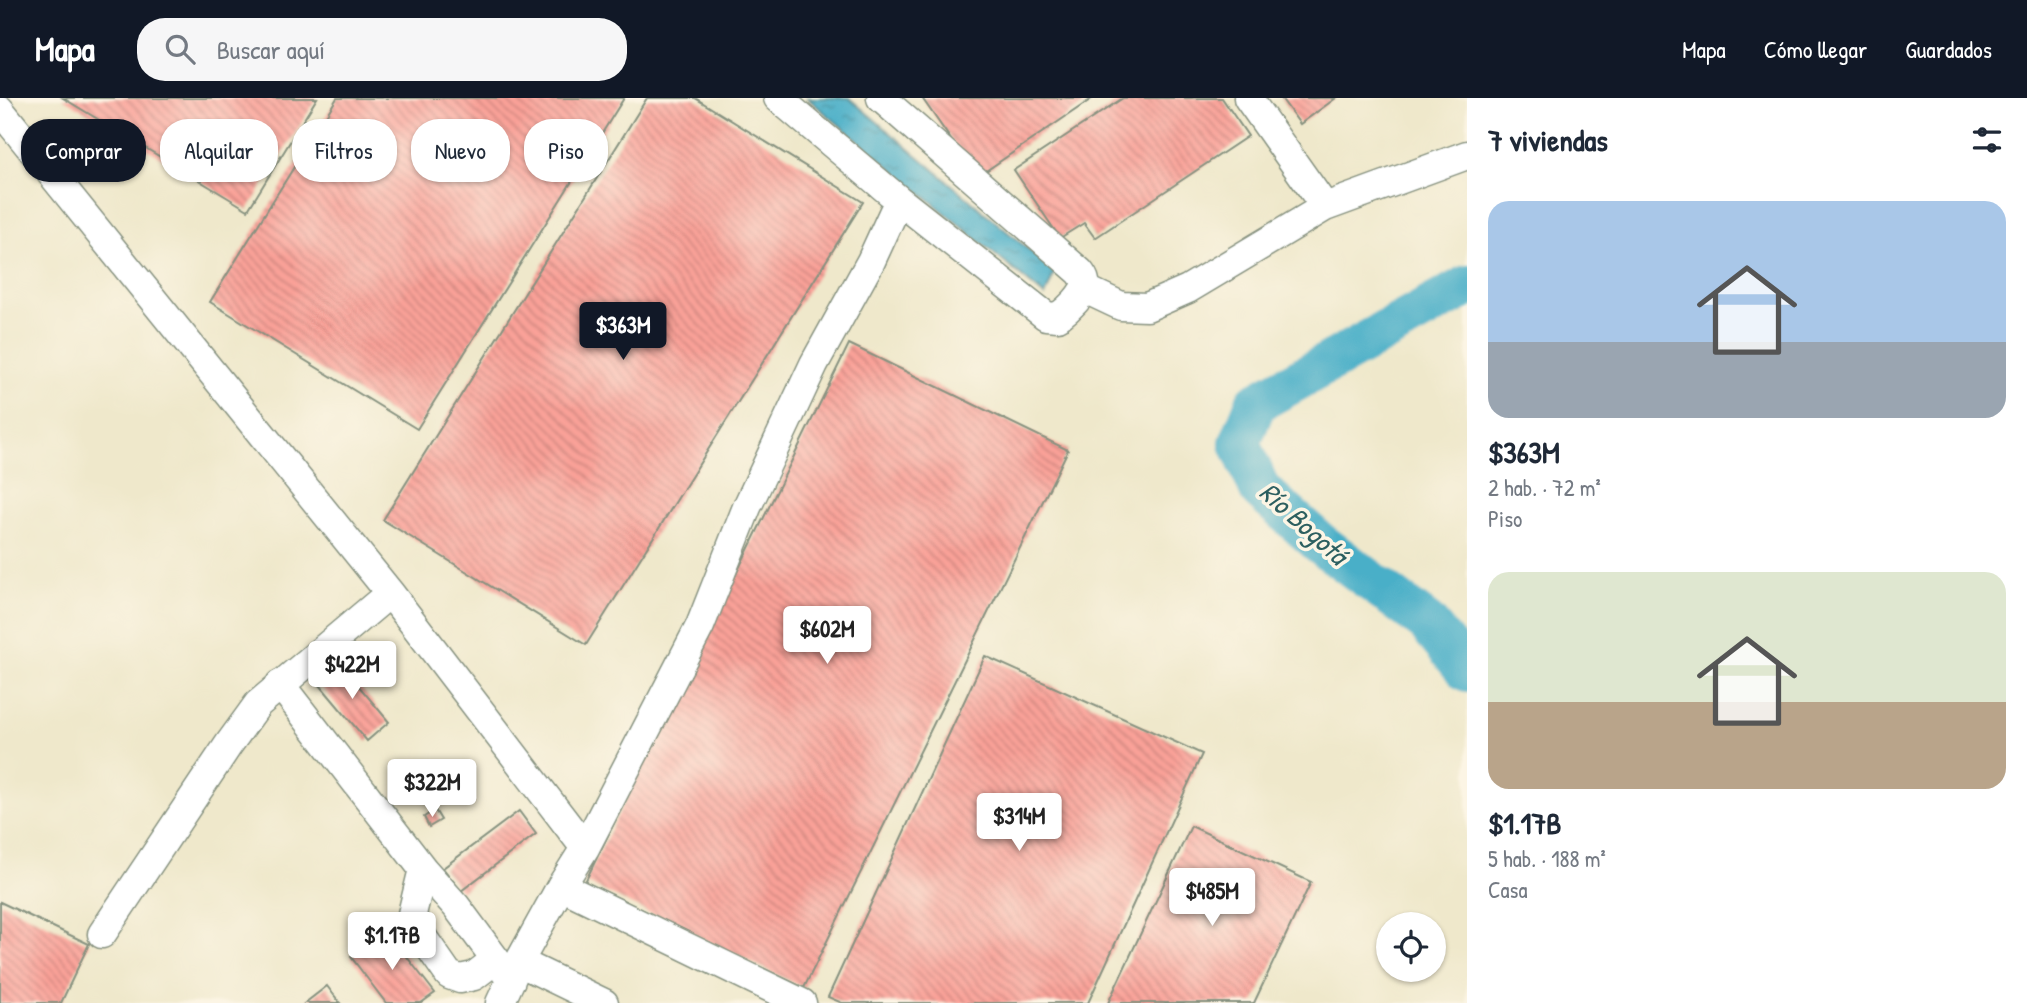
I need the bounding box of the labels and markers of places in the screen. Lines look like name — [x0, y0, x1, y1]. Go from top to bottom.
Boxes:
pin: $363M — [574, 302, 672, 362]
pin: $602M — [778, 606, 876, 666]
pin: $422M — [303, 642, 401, 701]
pin: $322M — [383, 760, 481, 819]
pin: $314M — [970, 794, 1068, 853]
pin: $485M — [1163, 868, 1261, 928]
pin: $1.17B — [335, 912, 449, 972]

